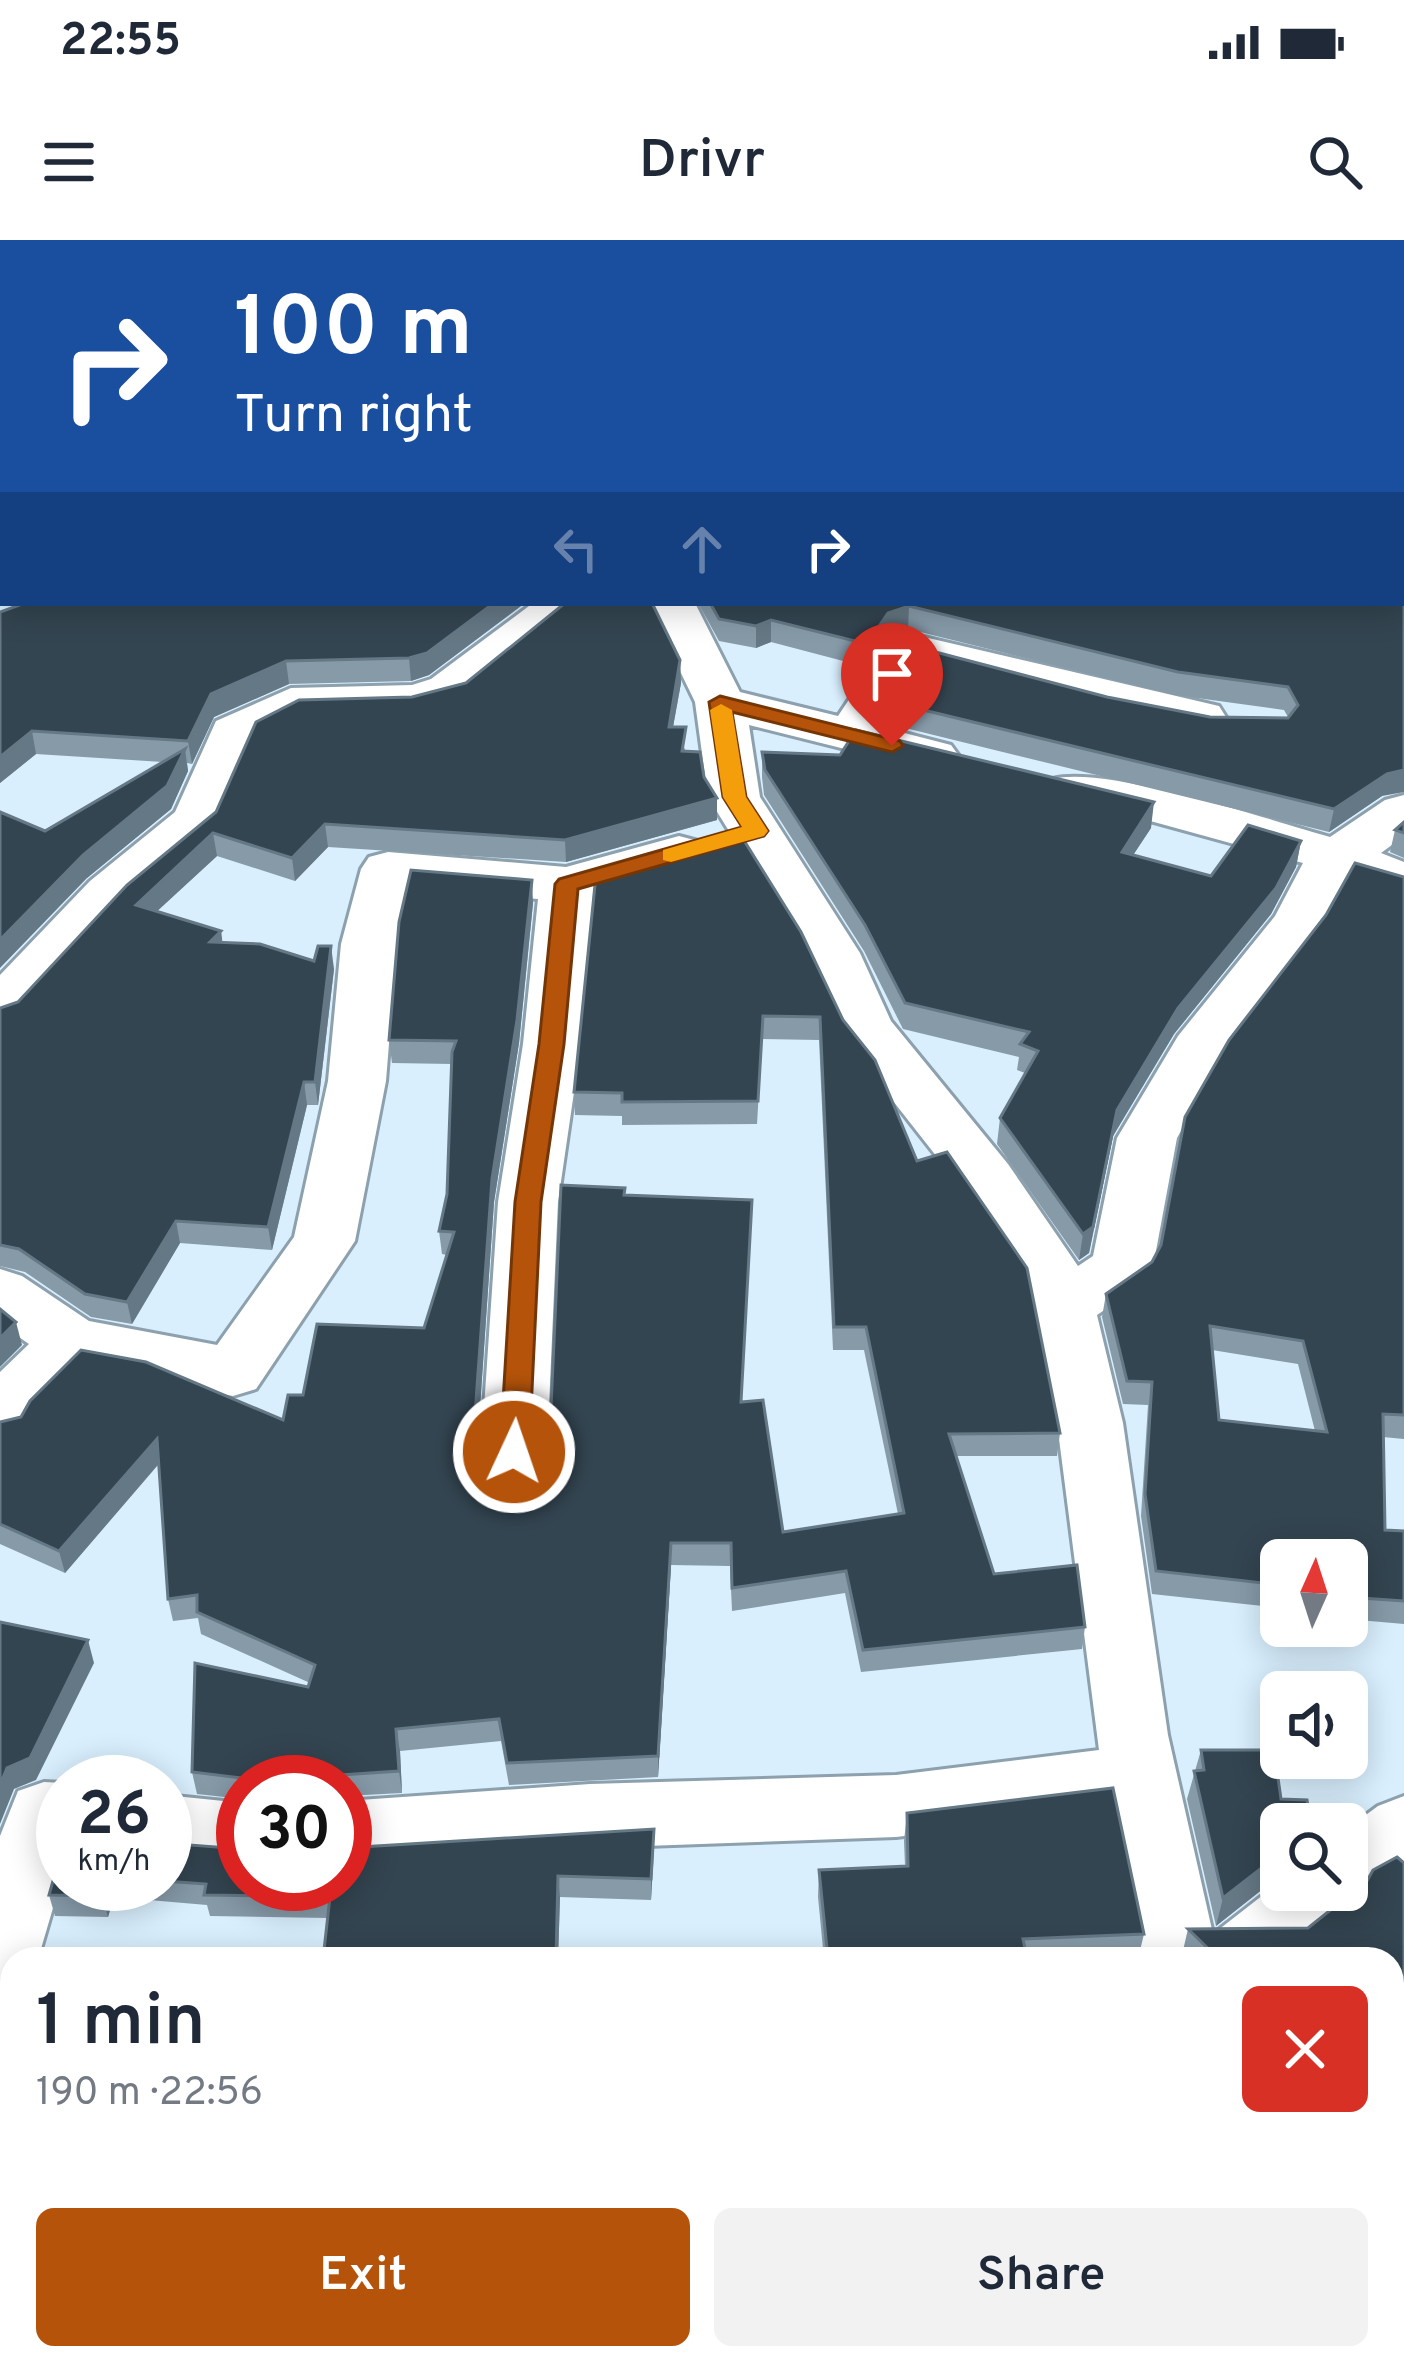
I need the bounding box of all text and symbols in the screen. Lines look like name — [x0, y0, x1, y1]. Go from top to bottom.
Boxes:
text: 22:55 — [60, 14, 181, 71]
text: Drivr — [639, 128, 765, 197]
icon: menu — [36, 129, 102, 195]
icon: search — [1302, 129, 1368, 195]
text: 100 m — [234, 279, 473, 385]
icon: right — [36, 288, 192, 444]
text: Turn right — [234, 383, 473, 452]
icon: left — [543, 516, 609, 582]
icon: ahead — [669, 516, 735, 582]
icon: right — [795, 516, 861, 582]
pin — [841, 623, 943, 746]
icon: arrive — [859, 641, 925, 707]
position arrow — [451, 1389, 577, 1515]
north arrow — [1260, 1539, 1368, 1647]
map controls — [1260, 1539, 1368, 1911]
button: sound — [1260, 1671, 1368, 1779]
speed limit sign: 30 — [216, 1755, 372, 1911]
text: 26 — [77, 1780, 151, 1856]
button: search — [1260, 1803, 1368, 1911]
text: km/h — [78, 1844, 150, 1881]
text: 1 min — [36, 1979, 206, 2071]
button: close — [1242, 1986, 1368, 2112]
text: 190 m · 22:56 — [36, 2070, 263, 2119]
button: Exit — [36, 2208, 690, 2346]
button: Share — [714, 2208, 1368, 2346]

